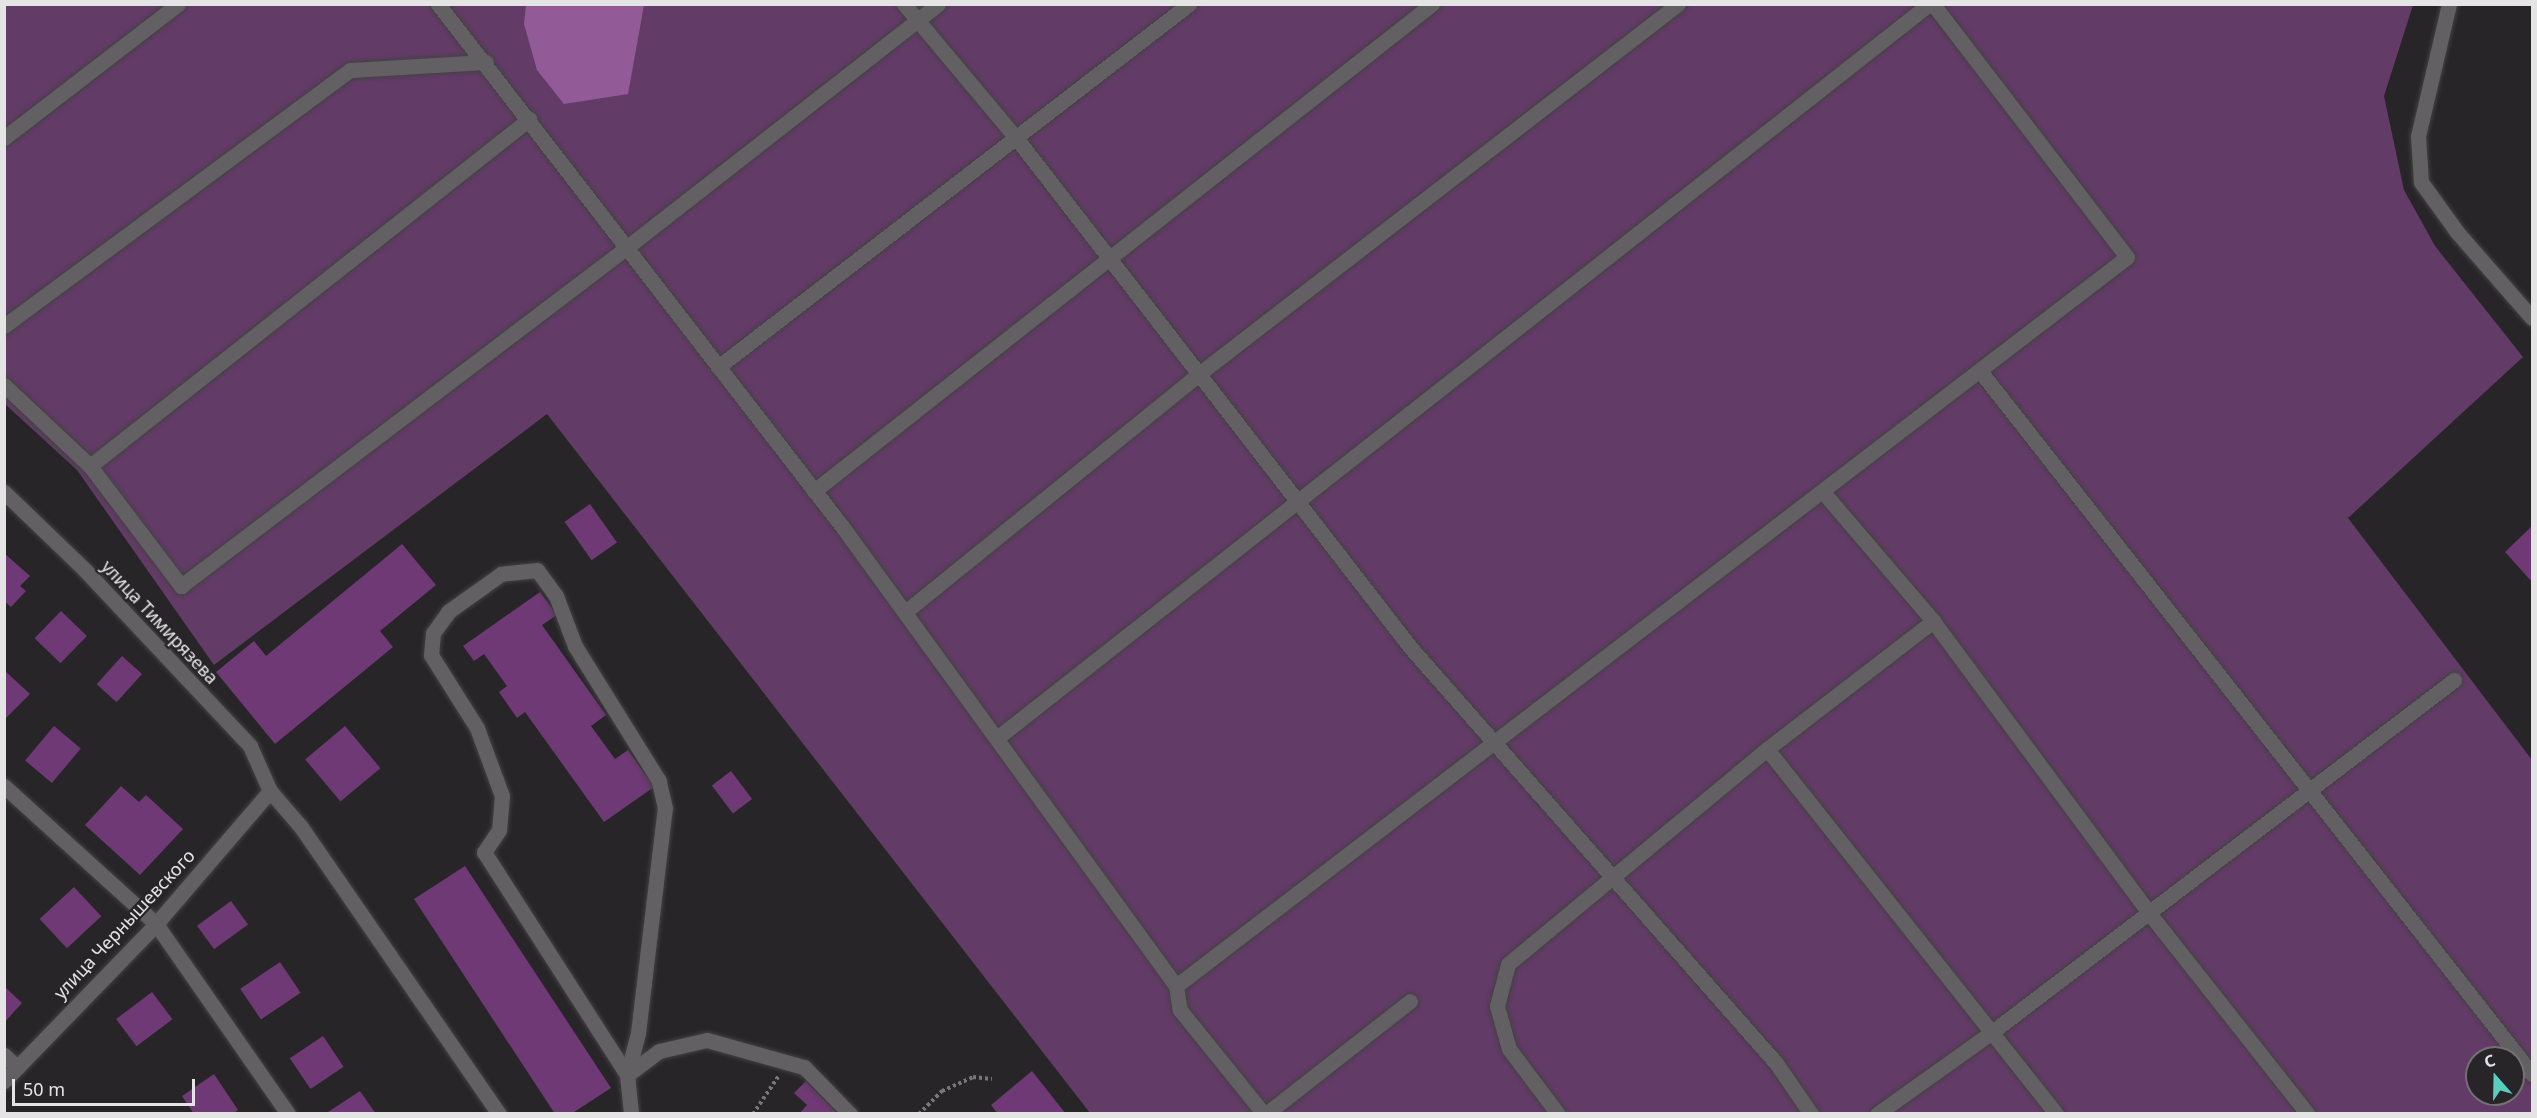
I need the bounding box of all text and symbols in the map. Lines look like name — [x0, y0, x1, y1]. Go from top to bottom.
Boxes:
street label: улица Тимирязева — [97, 556, 223, 688]
street label: улица Чернышевского — [49, 845, 199, 1003]
north arrow — [2465, 1046, 2525, 1106]
text: С — [2481, 1049, 2498, 1073]
scale bar — [15, 1067, 198, 1105]
text: 50 m — [23, 1077, 65, 1101]

